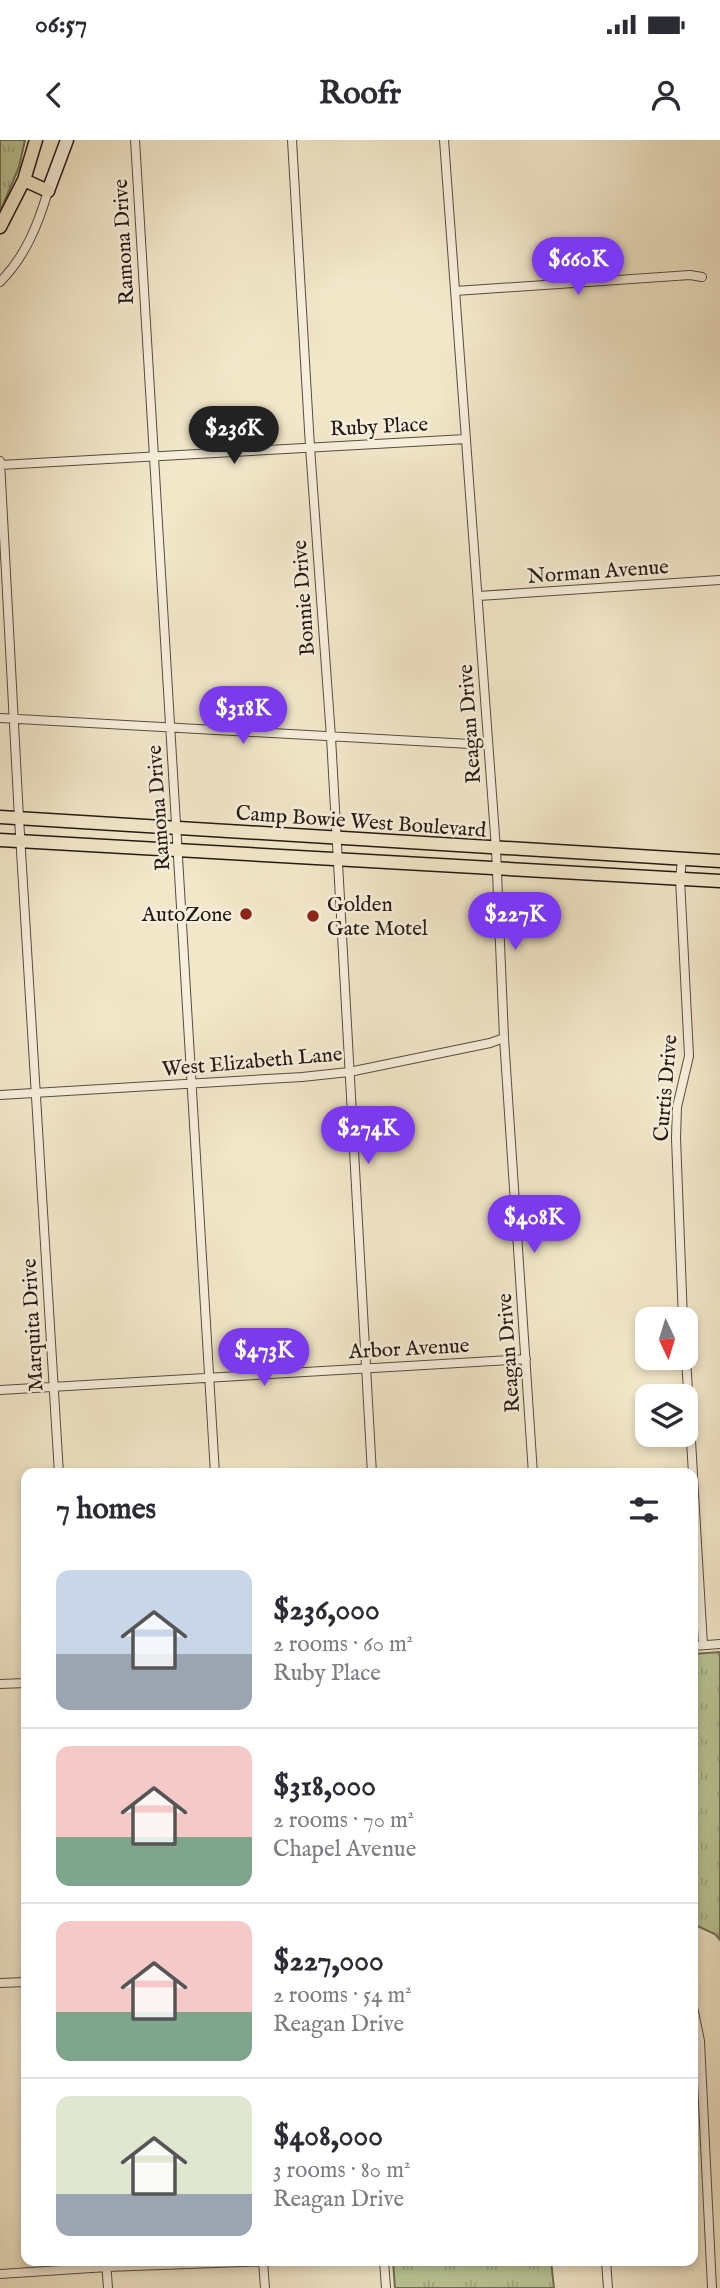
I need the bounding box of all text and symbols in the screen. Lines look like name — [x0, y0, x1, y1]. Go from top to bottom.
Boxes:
text: 06:57 — [35, 8, 87, 41]
text: Roofr — [319, 74, 401, 115]
icon: back — [35, 76, 73, 114]
icon: person — [647, 76, 685, 114]
street label: Ramona Drive — [108, 178, 141, 306]
pin: $660K — [529, 237, 627, 297]
text: $660K — [548, 245, 608, 274]
pin: $236K — [185, 406, 283, 466]
street label: Ruby Place — [329, 411, 429, 444]
text: $236K — [205, 414, 263, 443]
street label: Bonnie Drive — [287, 539, 322, 657]
street label: Norman Avenue — [526, 554, 670, 591]
street label: Reagan Drive — [453, 663, 488, 785]
pin: $318K — [194, 686, 292, 746]
text: $318K — [215, 694, 271, 723]
street label: Ramona Drive — [142, 744, 177, 872]
street label: Camp Bowie West Boulevard — [235, 800, 488, 845]
place label: Golden Gate Motel — [327, 892, 428, 943]
pin: $227K — [466, 892, 564, 952]
text: $227K — [484, 900, 546, 929]
place label: AutoZone — [141, 902, 232, 929]
marker: AutoZone — [238, 906, 254, 922]
marker: Golden Gate Motel — [305, 908, 321, 924]
street label: Curtis Drive — [648, 1033, 685, 1143]
street label: West Elizabeth Lane — [161, 1041, 344, 1084]
pin: $274K — [319, 1107, 417, 1166]
text: $274K — [337, 1114, 399, 1143]
pin: $408K — [485, 1196, 583, 1255]
text: $408K — [504, 1203, 564, 1232]
street label: Marquita Drive — [17, 1257, 50, 1392]
street label: Reagan Drive — [492, 1292, 527, 1414]
north arrow — [635, 1307, 698, 1370]
map controls — [635, 1307, 698, 1447]
pin: $473K — [215, 1328, 313, 1388]
street label: Arbor Avenue — [347, 1333, 470, 1366]
text: $473K — [234, 1336, 294, 1365]
button: layers — [635, 1384, 698, 1447]
text: 7 homes — [56, 1491, 156, 1529]
icon: filters — [625, 1491, 663, 1529]
text: $236,000 — [273, 1592, 380, 1630]
icon: home — [112, 1598, 196, 1682]
text: 2 rooms · 60 m² — [273, 1630, 413, 1659]
text: Ruby Place — [273, 1659, 381, 1688]
text: $318,000 — [273, 1768, 376, 1806]
icon: home — [112, 1774, 196, 1858]
text: 2 rooms · 70 m² — [273, 1806, 414, 1835]
text: Chapel Avenue — [273, 1835, 416, 1864]
text: $227,000 — [273, 1943, 384, 1981]
icon: home — [112, 1949, 196, 2033]
text: 2 rooms · 54 m² — [273, 1981, 412, 2010]
text: Reagan Drive — [273, 2010, 404, 2039]
text: $408,000 — [273, 2118, 383, 2156]
icon: home — [112, 2124, 196, 2208]
text: 3 rooms · 80 m² — [273, 2156, 410, 2185]
text: Reagan Drive — [273, 2185, 404, 2214]

